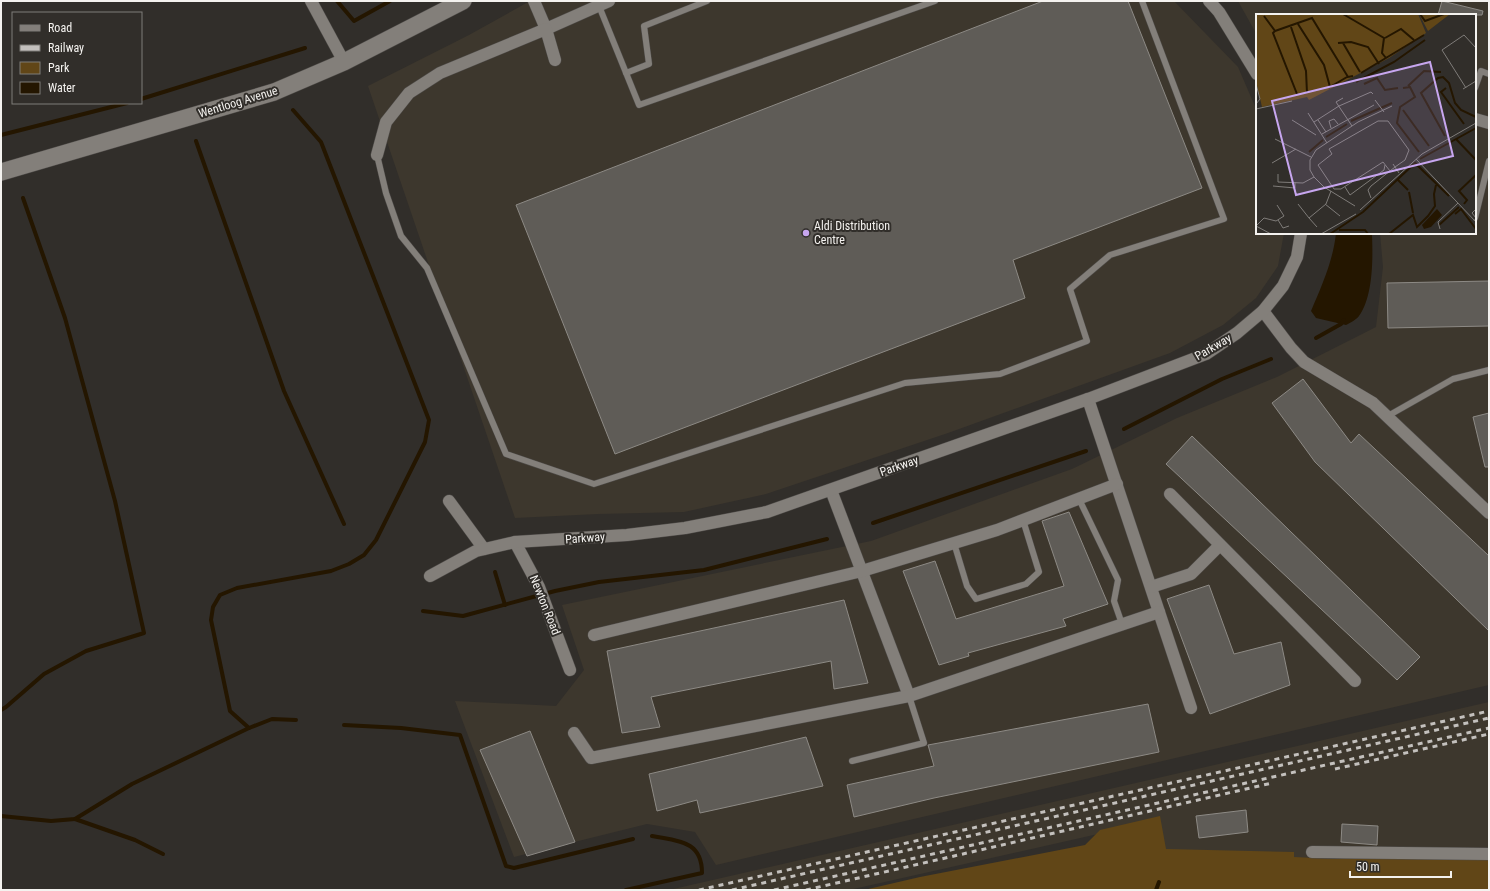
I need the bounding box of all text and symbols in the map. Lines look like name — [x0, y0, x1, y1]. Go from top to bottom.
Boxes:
legend — [12, 12, 142, 104]
inset map — [1256, 14, 1476, 234]
text: Road — [48, 21, 72, 35]
text: Railway — [48, 41, 84, 55]
text: Park — [48, 61, 70, 75]
text: Water — [48, 81, 76, 95]
street label: Wentloog Avenue — [197, 83, 280, 121]
place label: Aldi Distribution Centre — [814, 219, 890, 247]
marker: Aldi Distribution Centre — [801, 228, 811, 238]
street label: Parkway — [1192, 331, 1234, 363]
street label: Parkway — [878, 453, 920, 479]
street label: Parkway — [565, 530, 605, 546]
street label: Newton Road — [527, 573, 563, 637]
scale bar — [1350, 853, 1451, 879]
text: 50 m — [1356, 860, 1380, 874]

